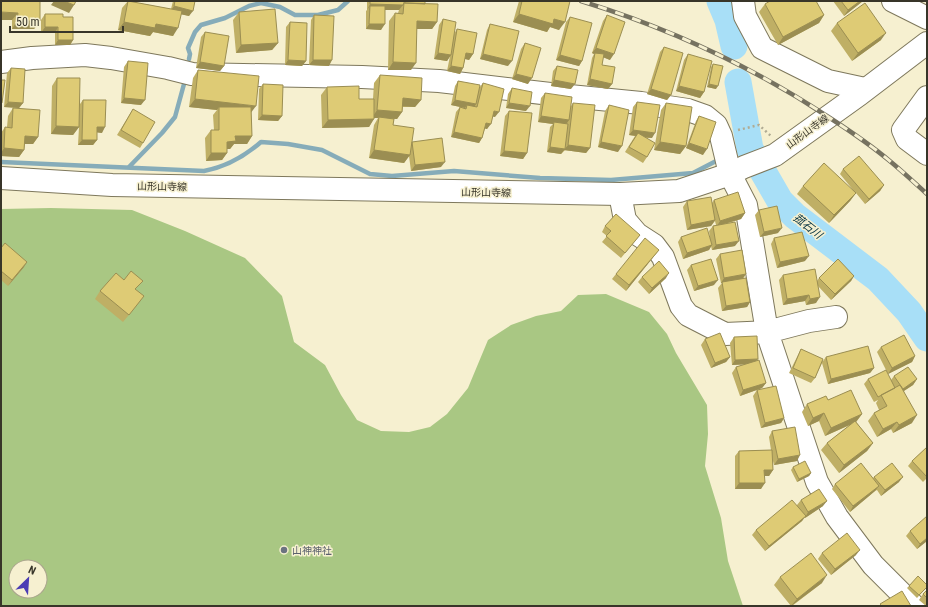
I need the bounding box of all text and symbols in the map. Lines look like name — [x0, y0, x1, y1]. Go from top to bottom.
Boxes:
scale bar — [10, 8, 123, 34]
text: 50 m — [16, 15, 40, 29]
street label: 山形山寺線 — [784, 112, 831, 151]
street label: 山形山寺線 — [137, 181, 187, 192]
street label: 山形山寺線 — [461, 187, 511, 198]
water label: 菰石川 — [791, 211, 825, 242]
marker: 山神神社 — [279, 545, 289, 555]
place label: 山神神社 — [292, 545, 332, 556]
north arrow — [8, 559, 48, 599]
text: N — [26, 563, 38, 578]

